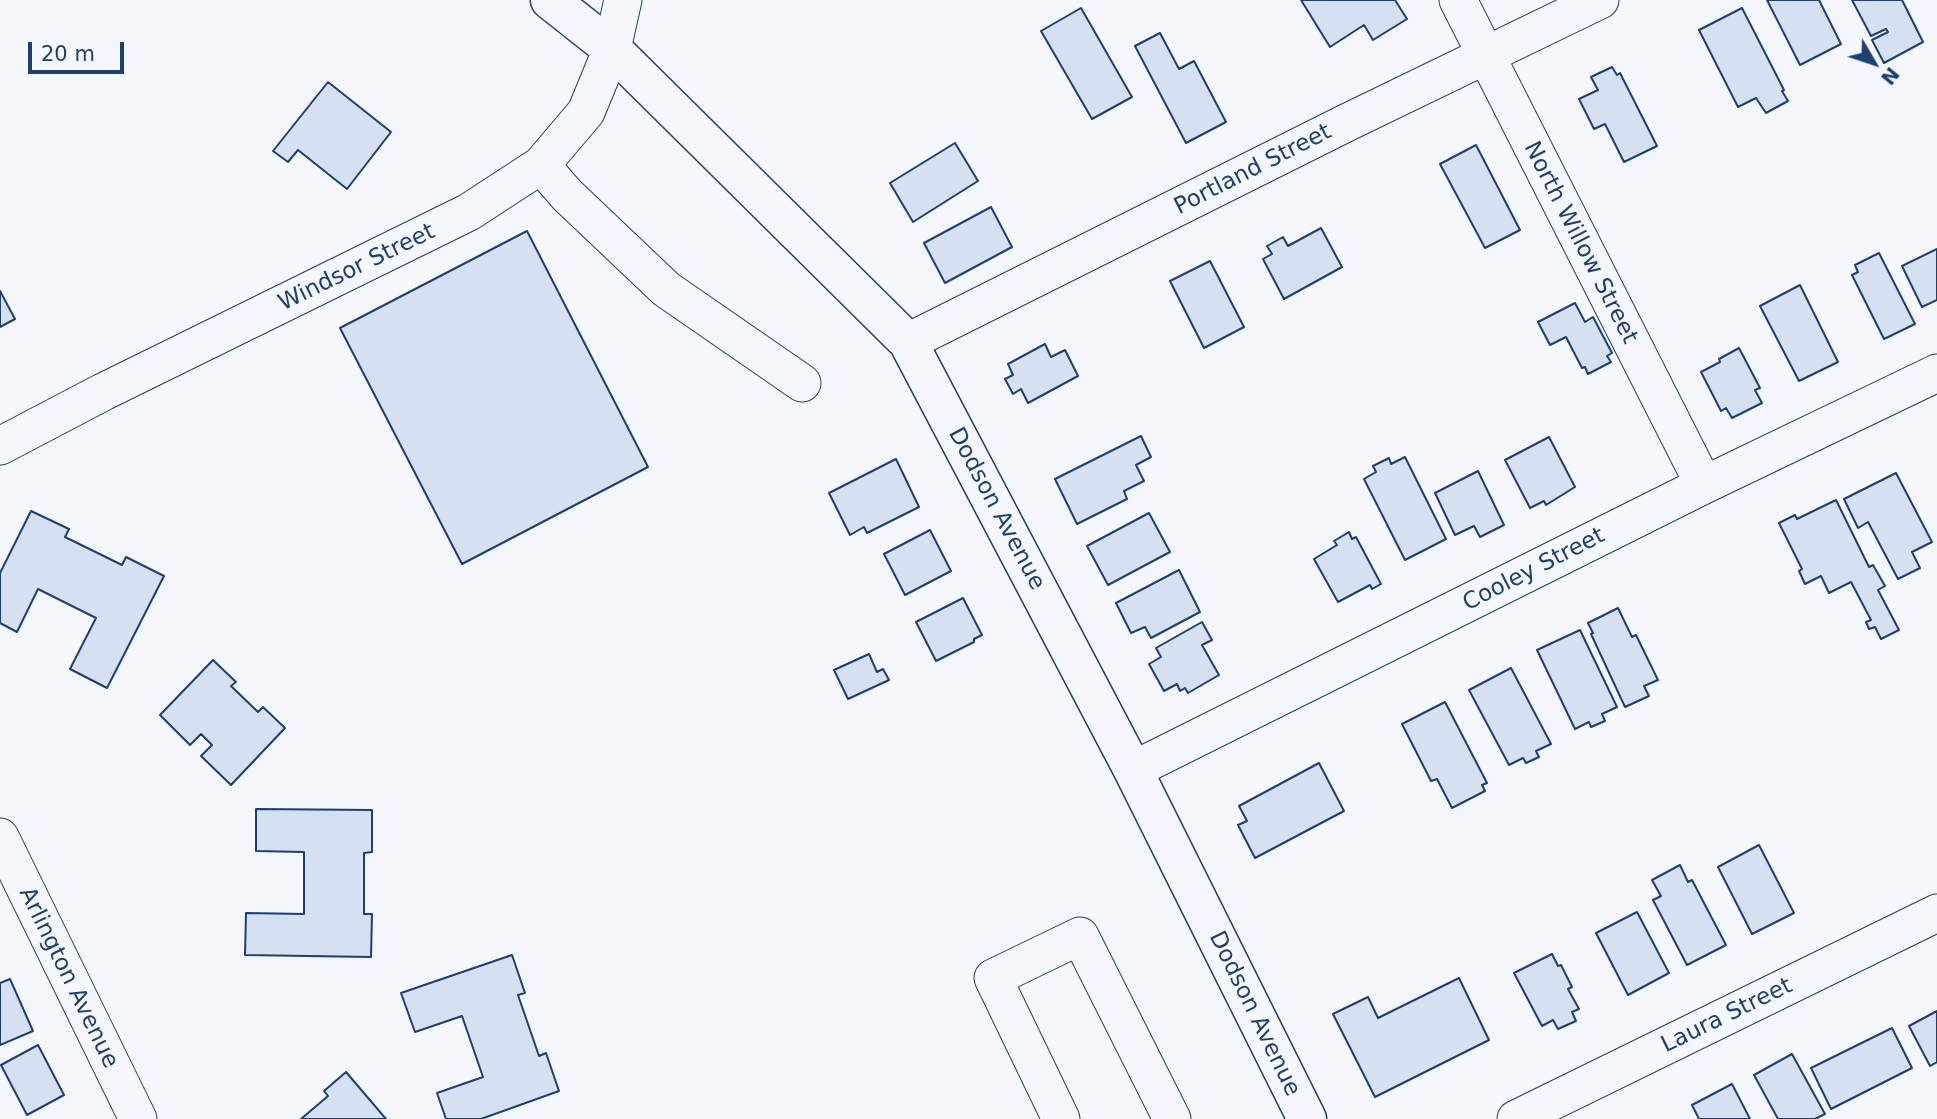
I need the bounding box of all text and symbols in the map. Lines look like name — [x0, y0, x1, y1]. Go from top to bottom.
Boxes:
scale bar — [32, 28, 128, 72]
north arrow — [1839, 28, 1909, 98]
text: 20 m — [41, 42, 95, 66]
text: N — [1877, 63, 1904, 89]
street label: Portland Street — [1170, 119, 1336, 221]
street label: North Willow Street — [1517, 137, 1643, 349]
street label: Windsor Street — [274, 218, 440, 318]
street label: Dodson Avenue — [942, 423, 1050, 595]
street label: Cooley Street — [1458, 522, 1610, 618]
street label: Arlington Avenue — [12, 883, 124, 1073]
street label: Dodson Avenue — [1202, 927, 1306, 1101]
street label: Laura Street — [1657, 972, 1797, 1060]

